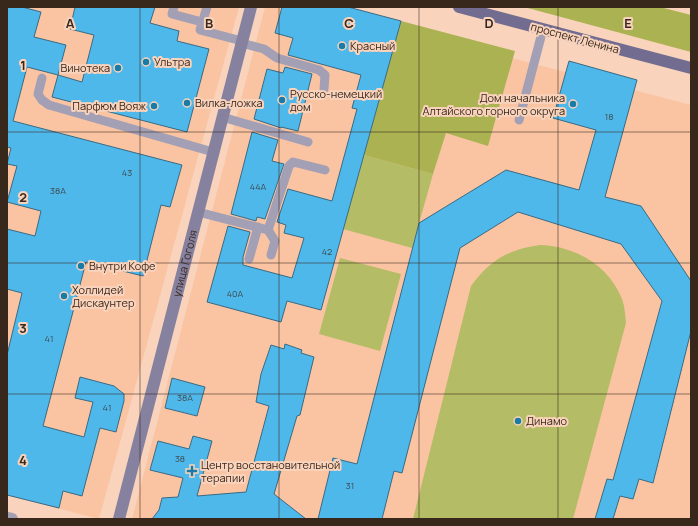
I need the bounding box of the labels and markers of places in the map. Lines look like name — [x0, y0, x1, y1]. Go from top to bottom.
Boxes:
place label: Красный — [350, 38, 395, 53]
marker: Красный — [337, 41, 347, 51]
place label: Ультра — [154, 54, 190, 69]
marker: Ультра — [141, 57, 151, 67]
place label: Винотека — [61, 60, 110, 75]
marker: Винотека — [113, 63, 123, 73]
place label: Русско-немецкий дом — [290, 86, 382, 114]
place label: Дом начальника Алтайского горного округа — [423, 90, 565, 118]
place label: Вилка-ложка — [195, 95, 263, 110]
marker: Русско-немецкий дом — [277, 95, 287, 105]
place label: Парфюм Вояж — [72, 98, 146, 113]
marker: Вилка-ложка — [182, 98, 192, 108]
marker: Дом начальника Алтайского горного округа — [568, 99, 578, 109]
marker: Парфюм Вояж — [149, 101, 159, 111]
place label: Внутри Кофе — [89, 258, 156, 273]
marker: Внутри Кофе — [76, 261, 86, 271]
place label: Холлидей Дискаунтер — [72, 282, 135, 310]
marker: Холлидей Дискаунтер — [59, 291, 69, 301]
place label: Динамо — [526, 413, 568, 428]
marker: Динамо — [513, 416, 523, 426]
place label: Центр восстановительной терапии — [201, 457, 340, 485]
marker: Центр восстановительной терапии — [186, 465, 198, 477]

